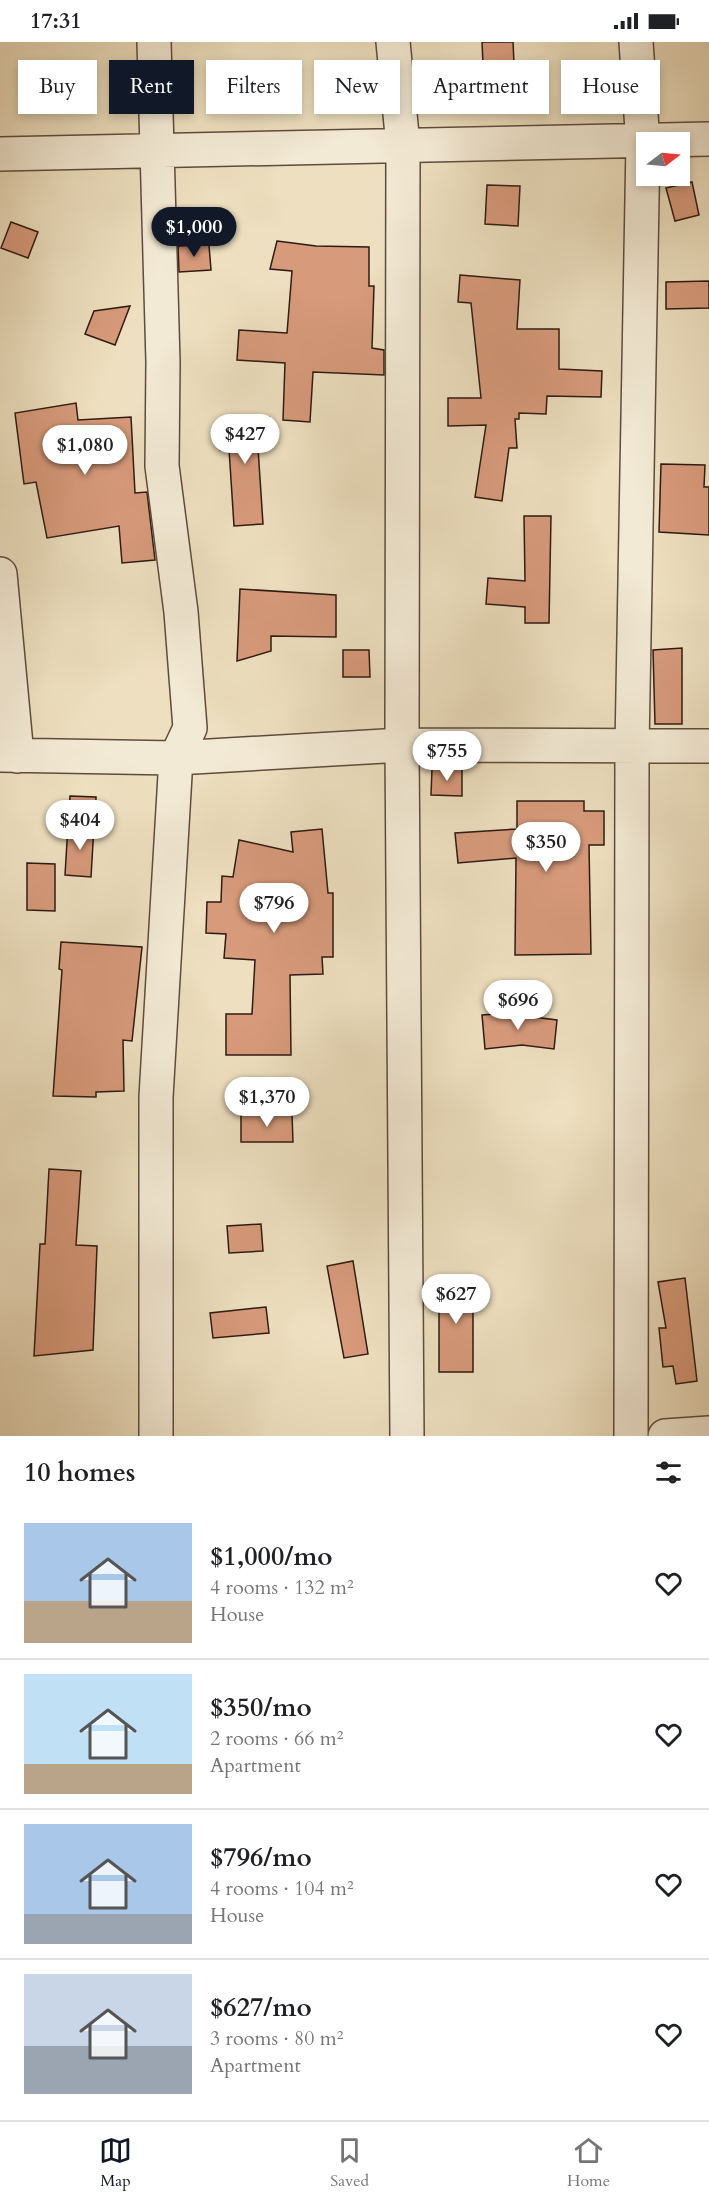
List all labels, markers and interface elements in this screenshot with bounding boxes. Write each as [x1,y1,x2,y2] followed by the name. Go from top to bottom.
[30,6,81,36] text: 17:31
[18,60,97,114] chip: Buy
[109,60,194,114] chip: Rent
[206,60,302,114] chip: Filters
[314,60,400,114] chip: New
[412,60,549,114] chip: Apartment
[561,60,660,114] chip: House
[636,132,690,186] north arrow
[636,132,690,186] map controls
[145,207,243,258] pin: $1,000
[165,213,223,240] text: $1,000
[209,414,281,465] pin: $427
[225,420,265,447] text: $427
[36,425,134,476] pin: $1,080
[56,431,114,458] text: $1,080
[411,731,483,782] pin: $755
[427,737,467,764] text: $755
[44,800,116,851] pin: $404
[60,806,100,833] text: $404
[510,822,582,873] pin: $350
[526,828,566,855] text: $350
[238,883,310,934] pin: $796
[254,889,294,916] text: $796
[482,980,554,1031] pin: $696
[498,986,538,1013] text: $696
[218,1077,316,1128] pin: $1,370
[238,1083,296,1110] text: $1,370
[420,1274,492,1325] pin: $627
[436,1280,476,1307] text: $627
[24,1455,135,1490] text: 10 homes
[652,1456,685,1489] icon: filters
[210,1539,333,1574] text: $1,000/mo
[72,1547,144,1619] icon: home
[652,1567,685,1600] icon: heart
[210,1574,354,1601] text: 4 rooms · 132 m²
[210,1601,264,1628] text: House
[210,1690,312,1725] text: $350/mo
[72,1698,144,1770] icon: home
[652,1718,685,1751] icon: heart
[210,1725,343,1752] text: 2 rooms · 66 m²
[210,1752,301,1779] text: Apartment
[210,1840,312,1875] text: $796/mo
[72,1848,144,1920] icon: home
[652,1868,685,1901] icon: heart
[210,1875,354,1902] text: 4 rooms · 104 m²
[210,1902,264,1929] text: House
[210,1990,312,2025] text: $627/mo
[72,1998,144,2070] icon: home
[652,2018,685,2051] icon: heart
[210,2025,343,2052] text: 3 rooms · 80 m²
[210,2052,301,2079] text: Apartment
[99,2134,132,2192] tab: Map
[330,2134,369,2192] tab: Saved
[567,2134,610,2192] tab: Home

